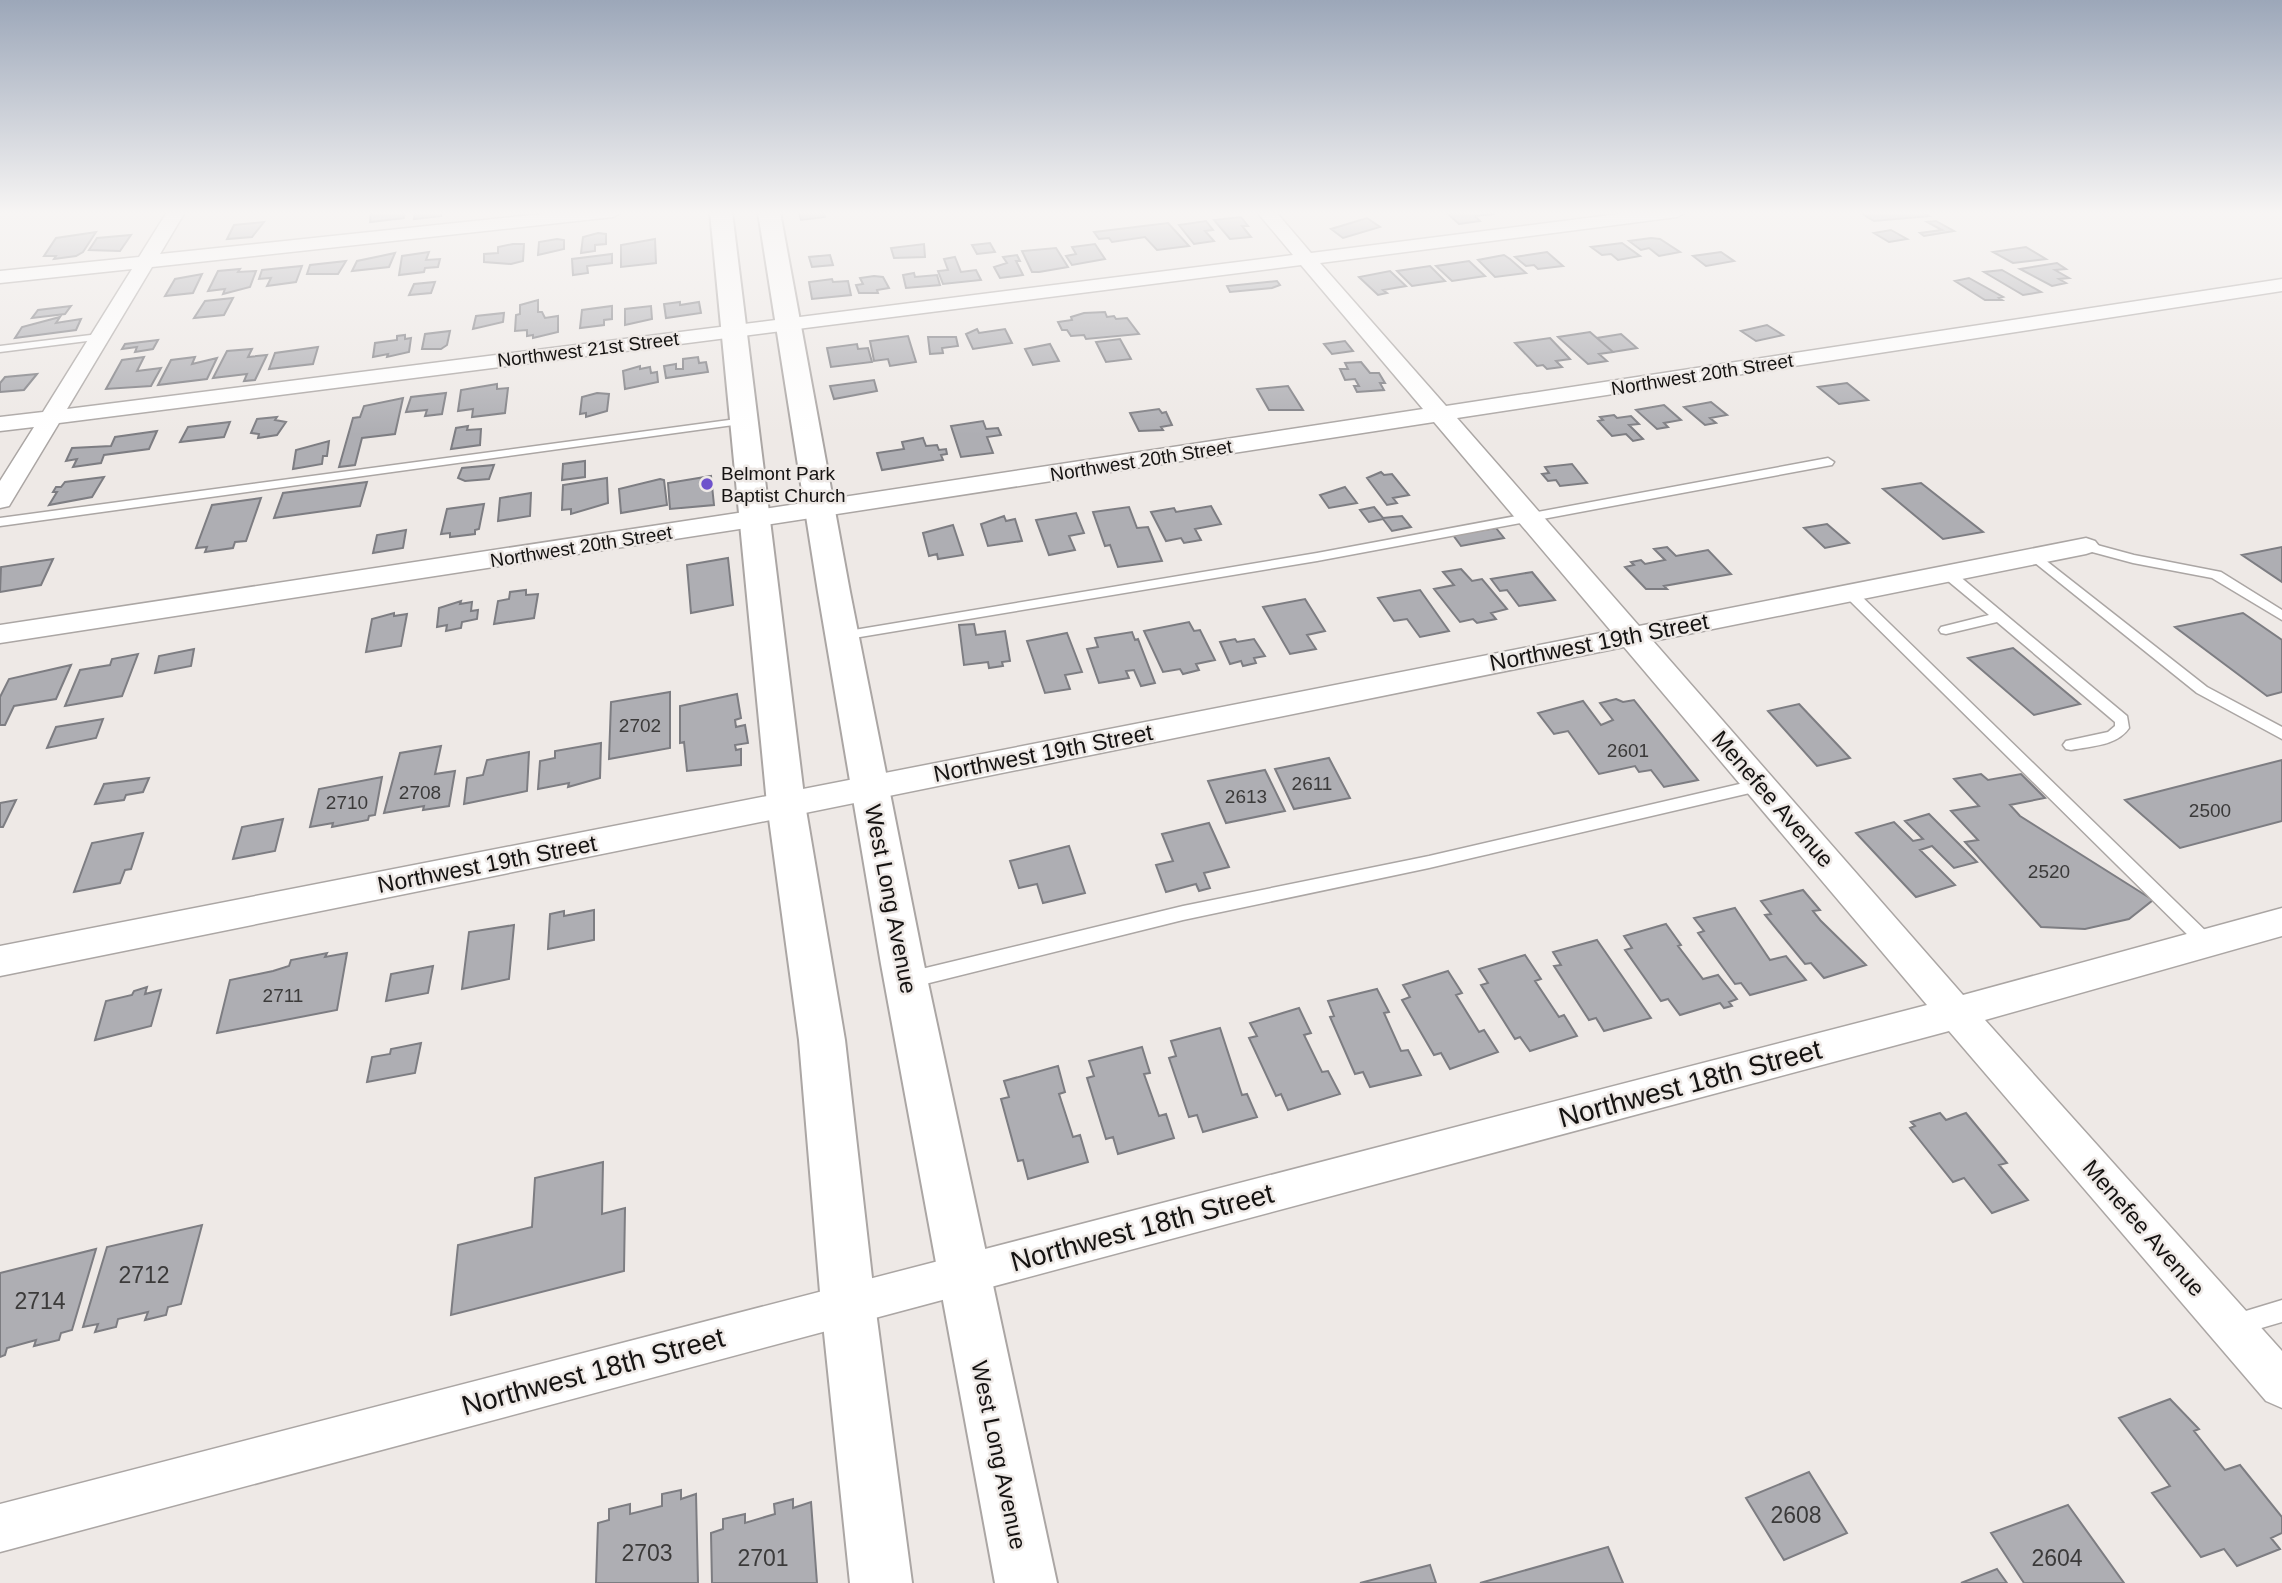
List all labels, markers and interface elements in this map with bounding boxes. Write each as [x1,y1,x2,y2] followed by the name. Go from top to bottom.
[496,328,681,371] street label: Northwest 21st Street
[1610,350,1795,399] street label: Northwest 20th Street
[1049,436,1234,485] street label: Northwest 20th Street
[721,463,846,506] place label: Belmont Park Baptist Church
[699,476,715,492] marker: Belmont Park Baptist Church
[489,522,674,571] street label: Northwest 20th Street
[1487,608,1711,676] street label: Northwest 19th Street
[619,715,661,736] house number: 2702
[931,719,1155,787] street label: Northwest 19th Street
[1707,725,1839,873] street label: Menefee Avenue
[1607,740,1649,761] house number: 2601
[1292,773,1332,794] house number: 2611
[399,782,441,803] house number: 2708
[1225,786,1267,807] house number: 2613
[326,792,368,813] house number: 2710
[2189,800,2231,821] house number: 2500
[860,802,922,996] street label: West Long Avenue
[375,830,599,898] street label: Northwest 19th Street
[2028,861,2070,882] house number: 2520
[263,985,303,1006] house number: 2711
[1555,1033,1825,1134] street label: Northwest 18th Street
[2078,1154,2210,1302] street label: Menefee Avenue
[1007,1177,1277,1278] street label: Northwest 18th Street
[118,1262,170,1288] house number: 2712
[14,1288,66,1314] house number: 2714
[458,1321,728,1422] street label: Northwest 18th Street
[966,1358,1032,1552] street label: West Long Avenue
[1770,1502,1822,1528] house number: 2608
[621,1540,673,1566] house number: 2703
[737,1545,789,1571] house number: 2701
[2031,1545,2083,1571] house number: 2604

